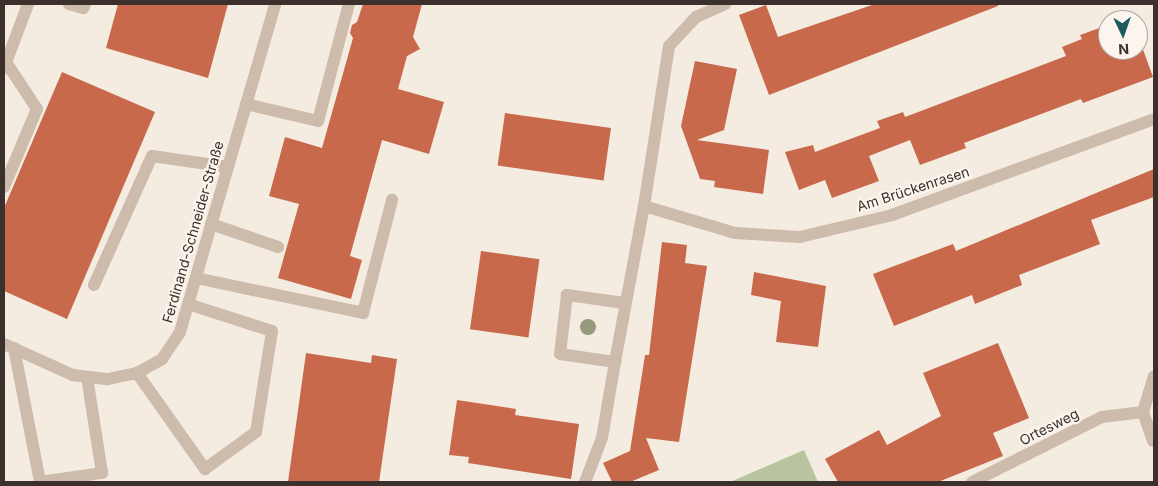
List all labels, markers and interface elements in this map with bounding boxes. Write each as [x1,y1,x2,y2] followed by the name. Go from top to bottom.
[1098,10,1148,60] north arrow
[1118,41,1130,58] text: N
[159,139,227,325] street label: Ferdinand-Schneider-Straße
[855,163,971,215] street label: Am Brückenrasen
[1017,405,1081,449] street label: Ortesweg

